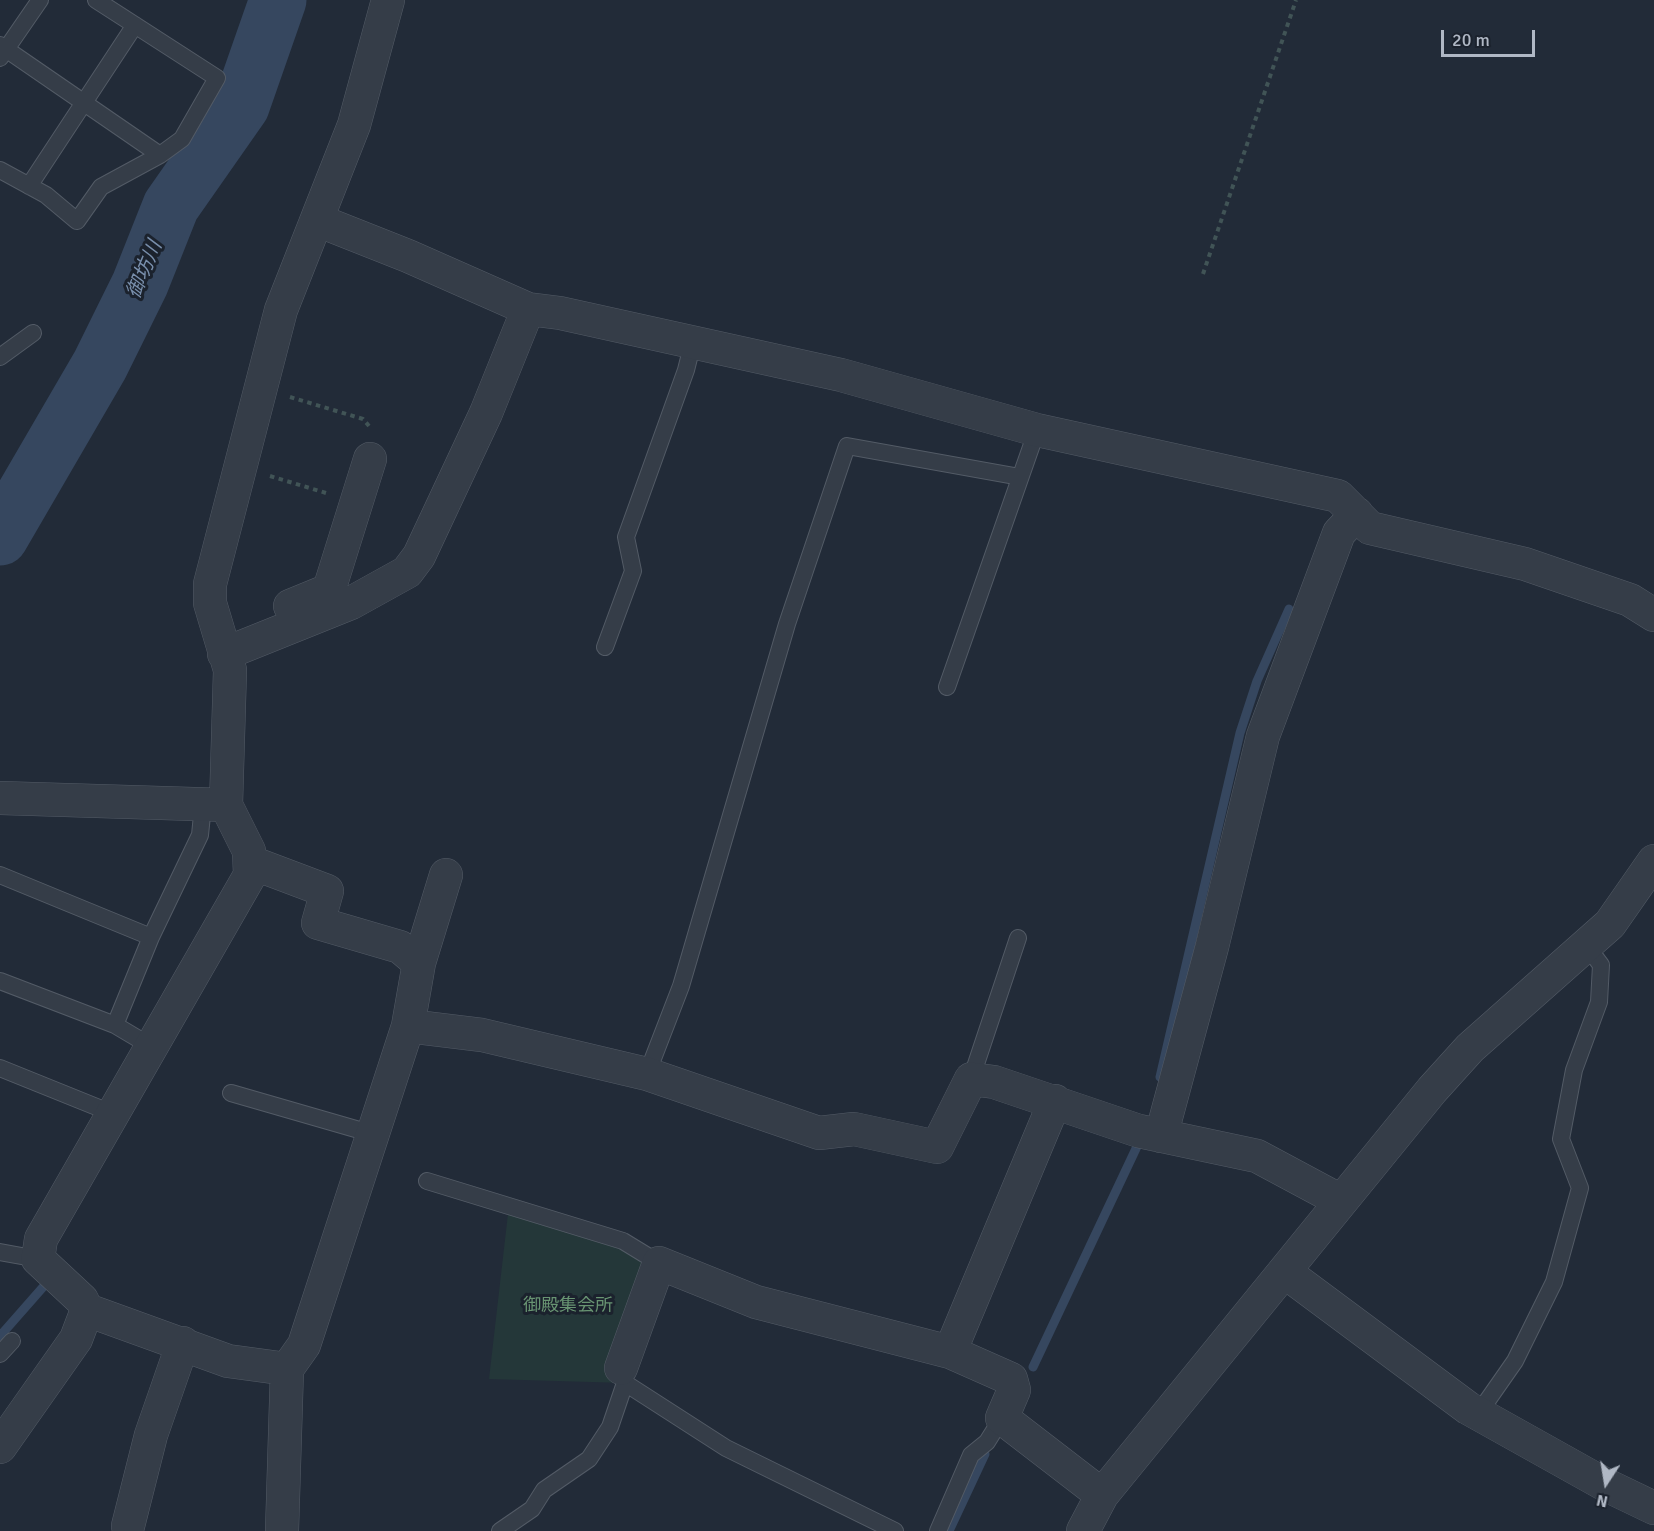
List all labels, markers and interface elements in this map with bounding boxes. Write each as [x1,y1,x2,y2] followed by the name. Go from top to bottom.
[1444,18,1538,56] scale bar
[1452,29,1490,51] text: 20 m
[122,238,168,302] water label: 御坊川
[523,1295,613,1317] park label: 御殿集会所
[1576,1453,1636,1513] north arrow
[1595,1490,1610,1512] text: N

